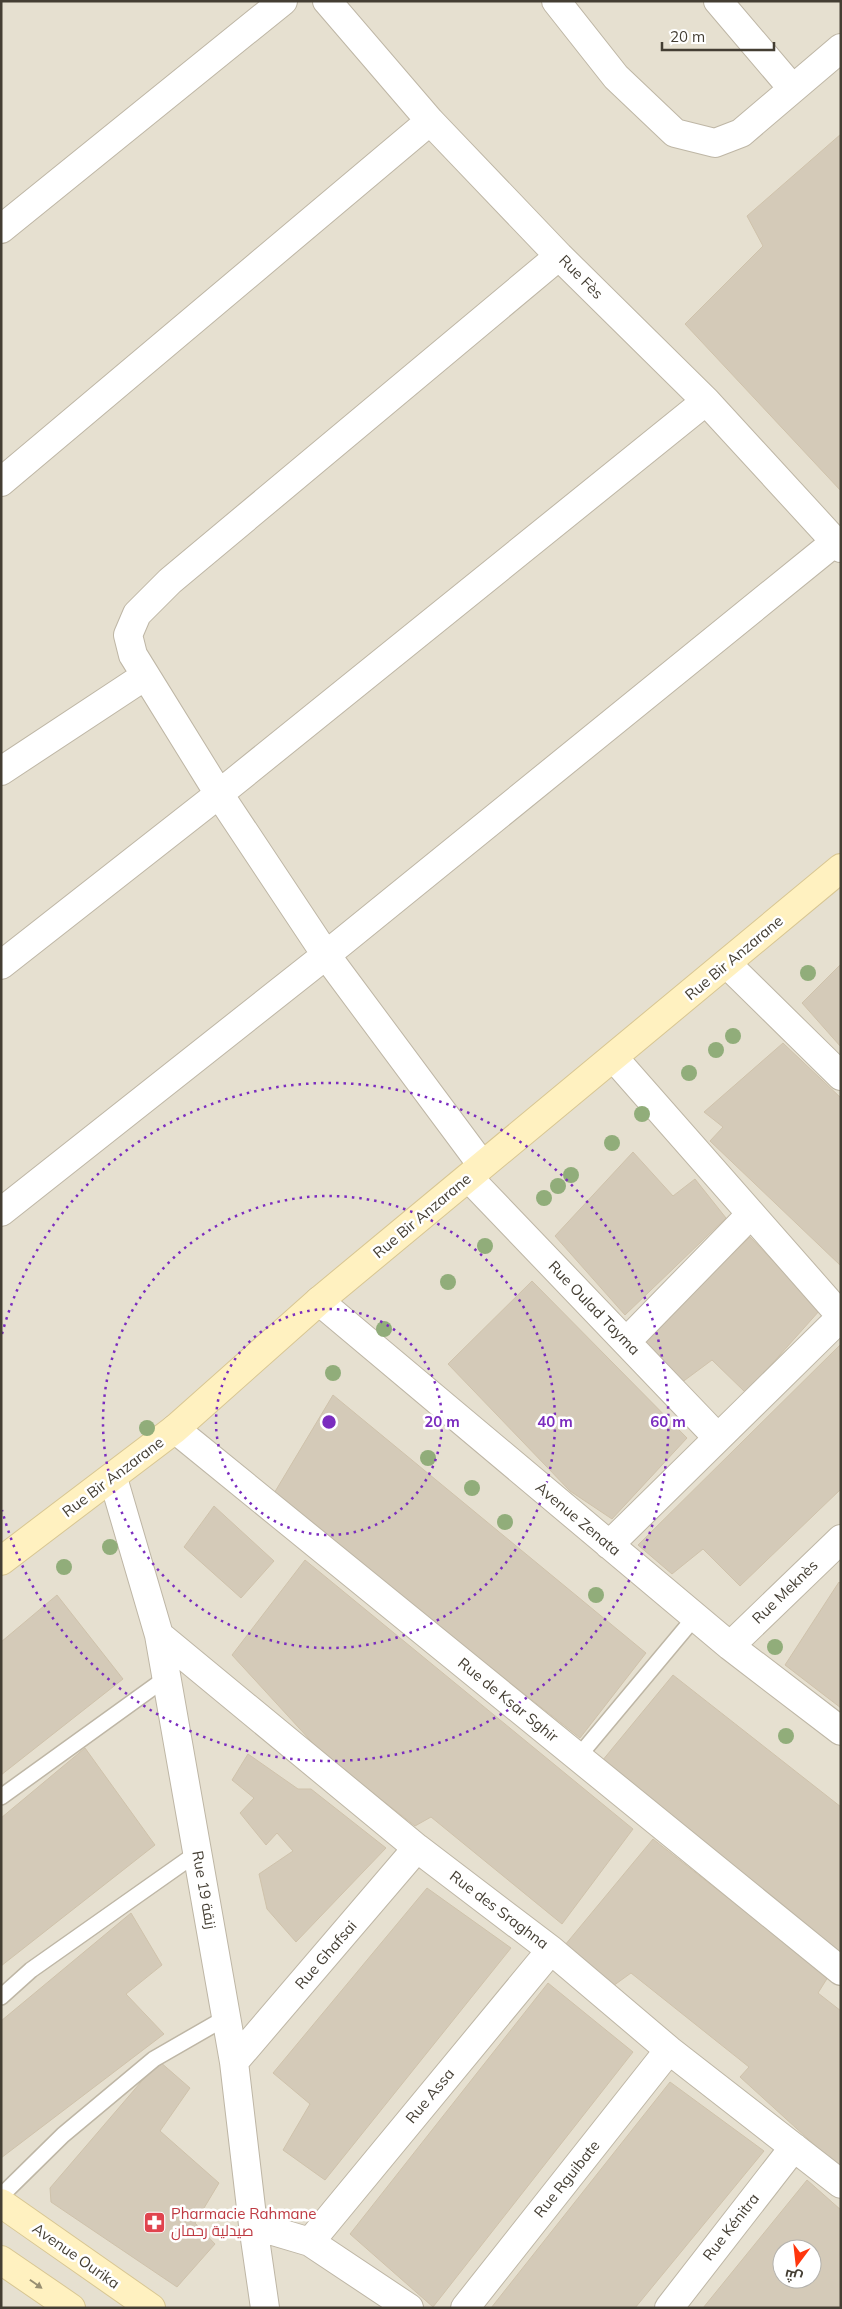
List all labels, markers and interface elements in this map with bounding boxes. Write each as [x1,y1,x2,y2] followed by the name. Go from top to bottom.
[662,20,774,52] scale bar
[670,27,705,46] text: 20 m
[555,251,607,303] street label: Rue Fès
[681,911,787,1004] street label: Rue Bir Anzarane
[369,1169,475,1262] street label: Rue Bir Anzarane
[545,1257,644,1359] street label: Rue Oulad Tayma
[424,1412,460,1431] text: 20 m
[537,1412,573,1431] text: 40 m
[650,1412,686,1431] text: 60 m
[320,1413,338,1431] centre of rings
[58,1432,167,1521] street label: Rue Bir Anzarane
[532,1478,625,1560] street label: Avenue Zenata
[748,1556,822,1628] street label: Rue Meknès
[454,1653,563,1746] street label: Rue de Ksar Sghir
[188,1849,221,1931] street label: Rue 19 زنقة
[446,1866,553,1953] street label: Rue des Sraghna
[291,1916,361,1993] street label: Rue Ghafsai
[401,2064,458,2127] street label: Rue Assa
[530,2136,604,2221] street label: Rue Rguibate
[698,2189,763,2264] street label: Rue Kénitra
[171,2204,317,2241] place label: Pharmacie Rahmane صيدلية رحمان
[143,2211,167,2235] pharmacy icon: Pharmacie Rahmane صيدلية رحمان
[29,2219,124,2293] street label: Avenue Ourika
[772,2239,822,2289] north arrow
[783,2266,805,2288] text: ش
[29,2279,43,2289] one-way arrow

